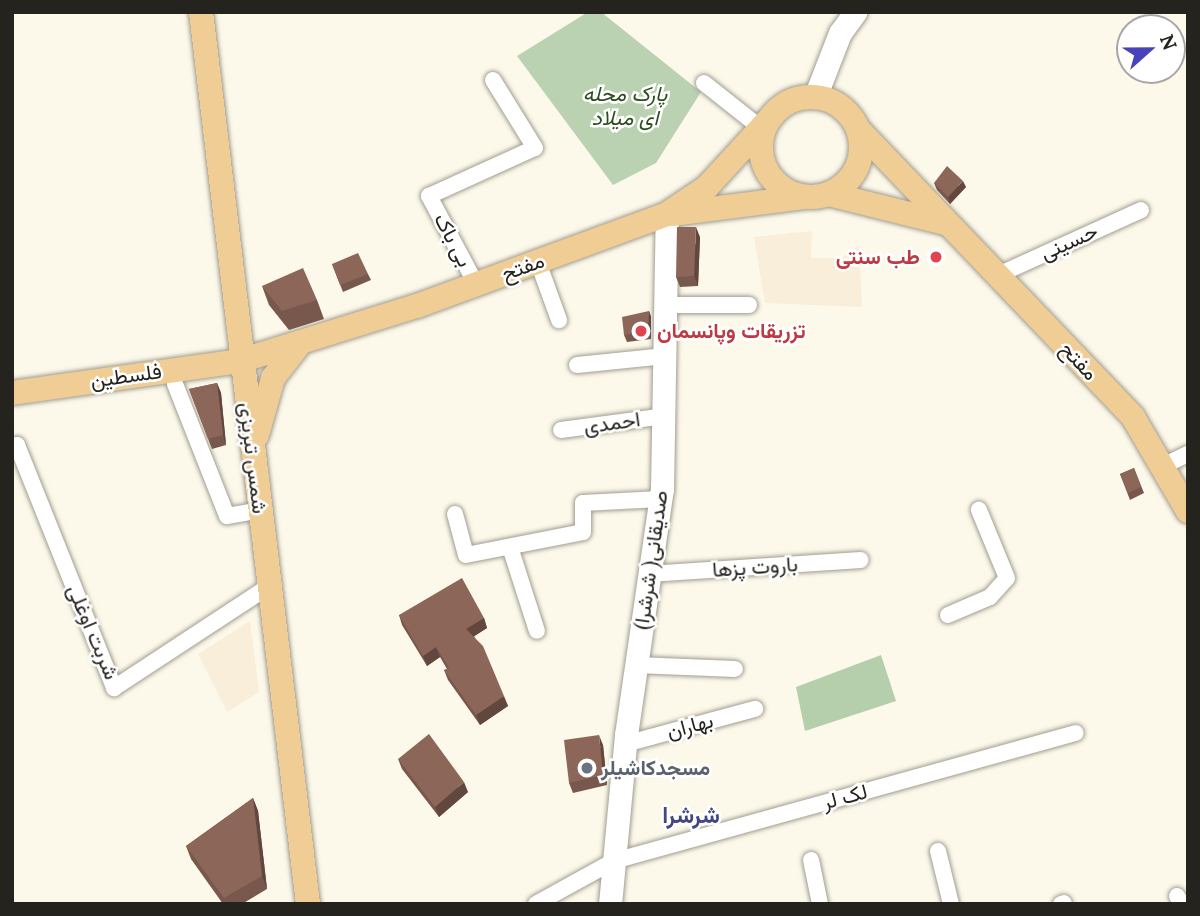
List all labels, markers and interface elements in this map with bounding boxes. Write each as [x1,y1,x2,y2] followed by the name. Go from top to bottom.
[1116,14,1186,84] north arrow
[1155,31,1183,53] text: N
[583,81,667,131] park label: پارک محله ای میلاد
[428,209,478,271] street label: بی باک
[1036,218,1102,266] street label: حسینی
[836,244,920,270] place label: طب سنتی
[926,247,946,267] marker: طب سنتی
[498,248,548,286] street label: مفتح
[657,318,806,344] place label: تزریقات وپانسمان
[631,321,651,341] marker: تزریقات وپانسمان
[1055,336,1103,386] street label: مفتح
[89,359,163,393] street label: فلسطین
[234,401,272,515] street label: شمس تبریزی
[582,407,642,439] street label: احمدی
[629,489,673,631] street label: (شرشرا )صدیقانی
[711,551,799,583] street label: باروت پزها
[62,581,124,683] street label: شربت اوغلی
[664,708,716,744] street label: بهاران
[601,755,710,781] place label: مسجدکاشیلر
[579,760,595,776] marker: مسجدکاشیلر
[820,779,870,815] street label: لک لر
[662,801,720,829] district label: شرشرا

